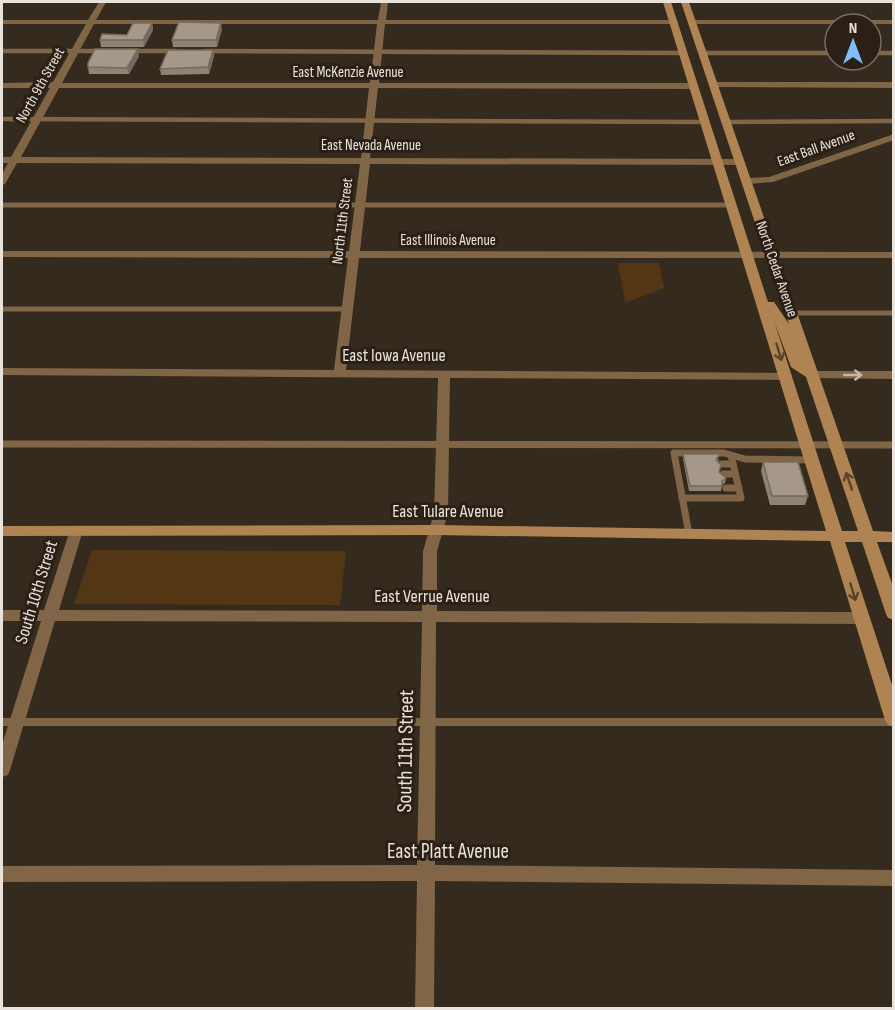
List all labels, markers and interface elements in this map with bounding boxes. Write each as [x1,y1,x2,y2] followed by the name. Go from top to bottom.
[823,12,883,72] north arrow
[849,19,857,38] text: N
[12,44,69,126] street label: North 9th Street
[292,63,404,82] street label: East McKenzie Avenue
[775,126,858,171] street label: East Ball Avenue
[321,136,421,155] street label: East Nevada Avenue
[328,176,357,265] street label: North 11th Street
[751,219,802,320] street label: North Cedar Avenue
[400,231,496,250] street label: East Illinois Avenue
[774,342,785,361] one-way arrow
[342,345,446,366] street label: East Iowa Avenue
[843,369,863,381] one-way arrow
[842,472,853,491] one-way arrow
[392,501,504,522] street label: East Tulare Avenue
[11,537,62,646] street label: South 10th Street
[848,582,859,601] one-way arrow
[374,586,490,607] street label: East Verrue Avenue
[392,689,419,813] street label: South 11th Street
[387,839,509,864] street label: East Platt Avenue

